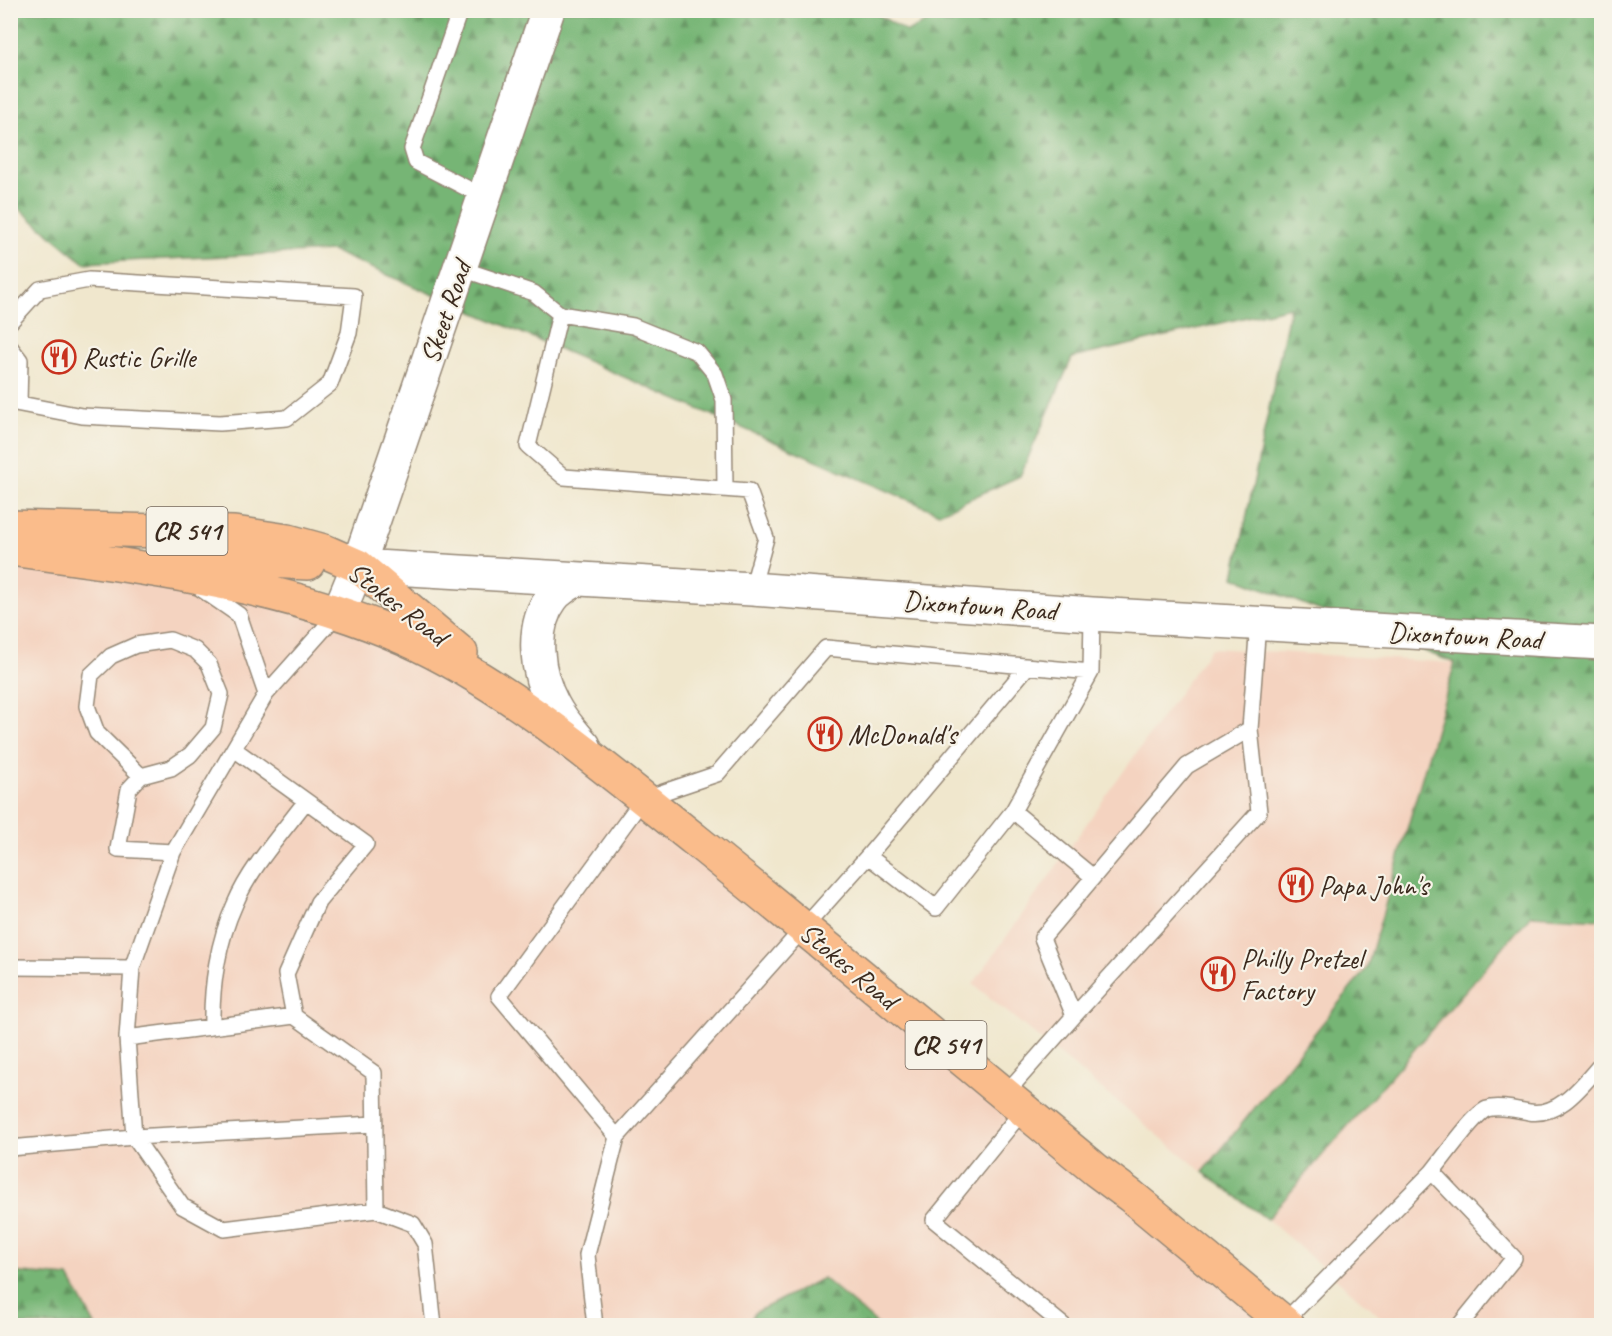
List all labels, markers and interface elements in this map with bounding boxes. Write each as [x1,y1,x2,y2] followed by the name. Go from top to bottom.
[412,253,481,368] street label: Skeet Road
[41,339,77,375] restaurant icon: Rustic Grille
[82,340,197,375] place label: Rustic Grille
[146,507,228,555] road number: CR 541
[341,554,458,656] street label: Stokes Road
[902,583,1062,629] street label: Dixontown Road
[1387,614,1547,657] street label: Dixontown Road
[807,716,843,752] restaurant icon: McDonald's
[848,717,959,752] place label: McDonald's
[1278,867,1314,903] restaurant icon: Papa John's
[1319,868,1431,903] place label: Papa John's
[793,914,908,1019] street label: Stokes Road
[1241,941,1368,1008] place label: Philly Pretzel Factory
[1200,956,1236,992] restaurant icon: Philly Pretzel Factory
[906,1021,986,1069] road number: CR 541

